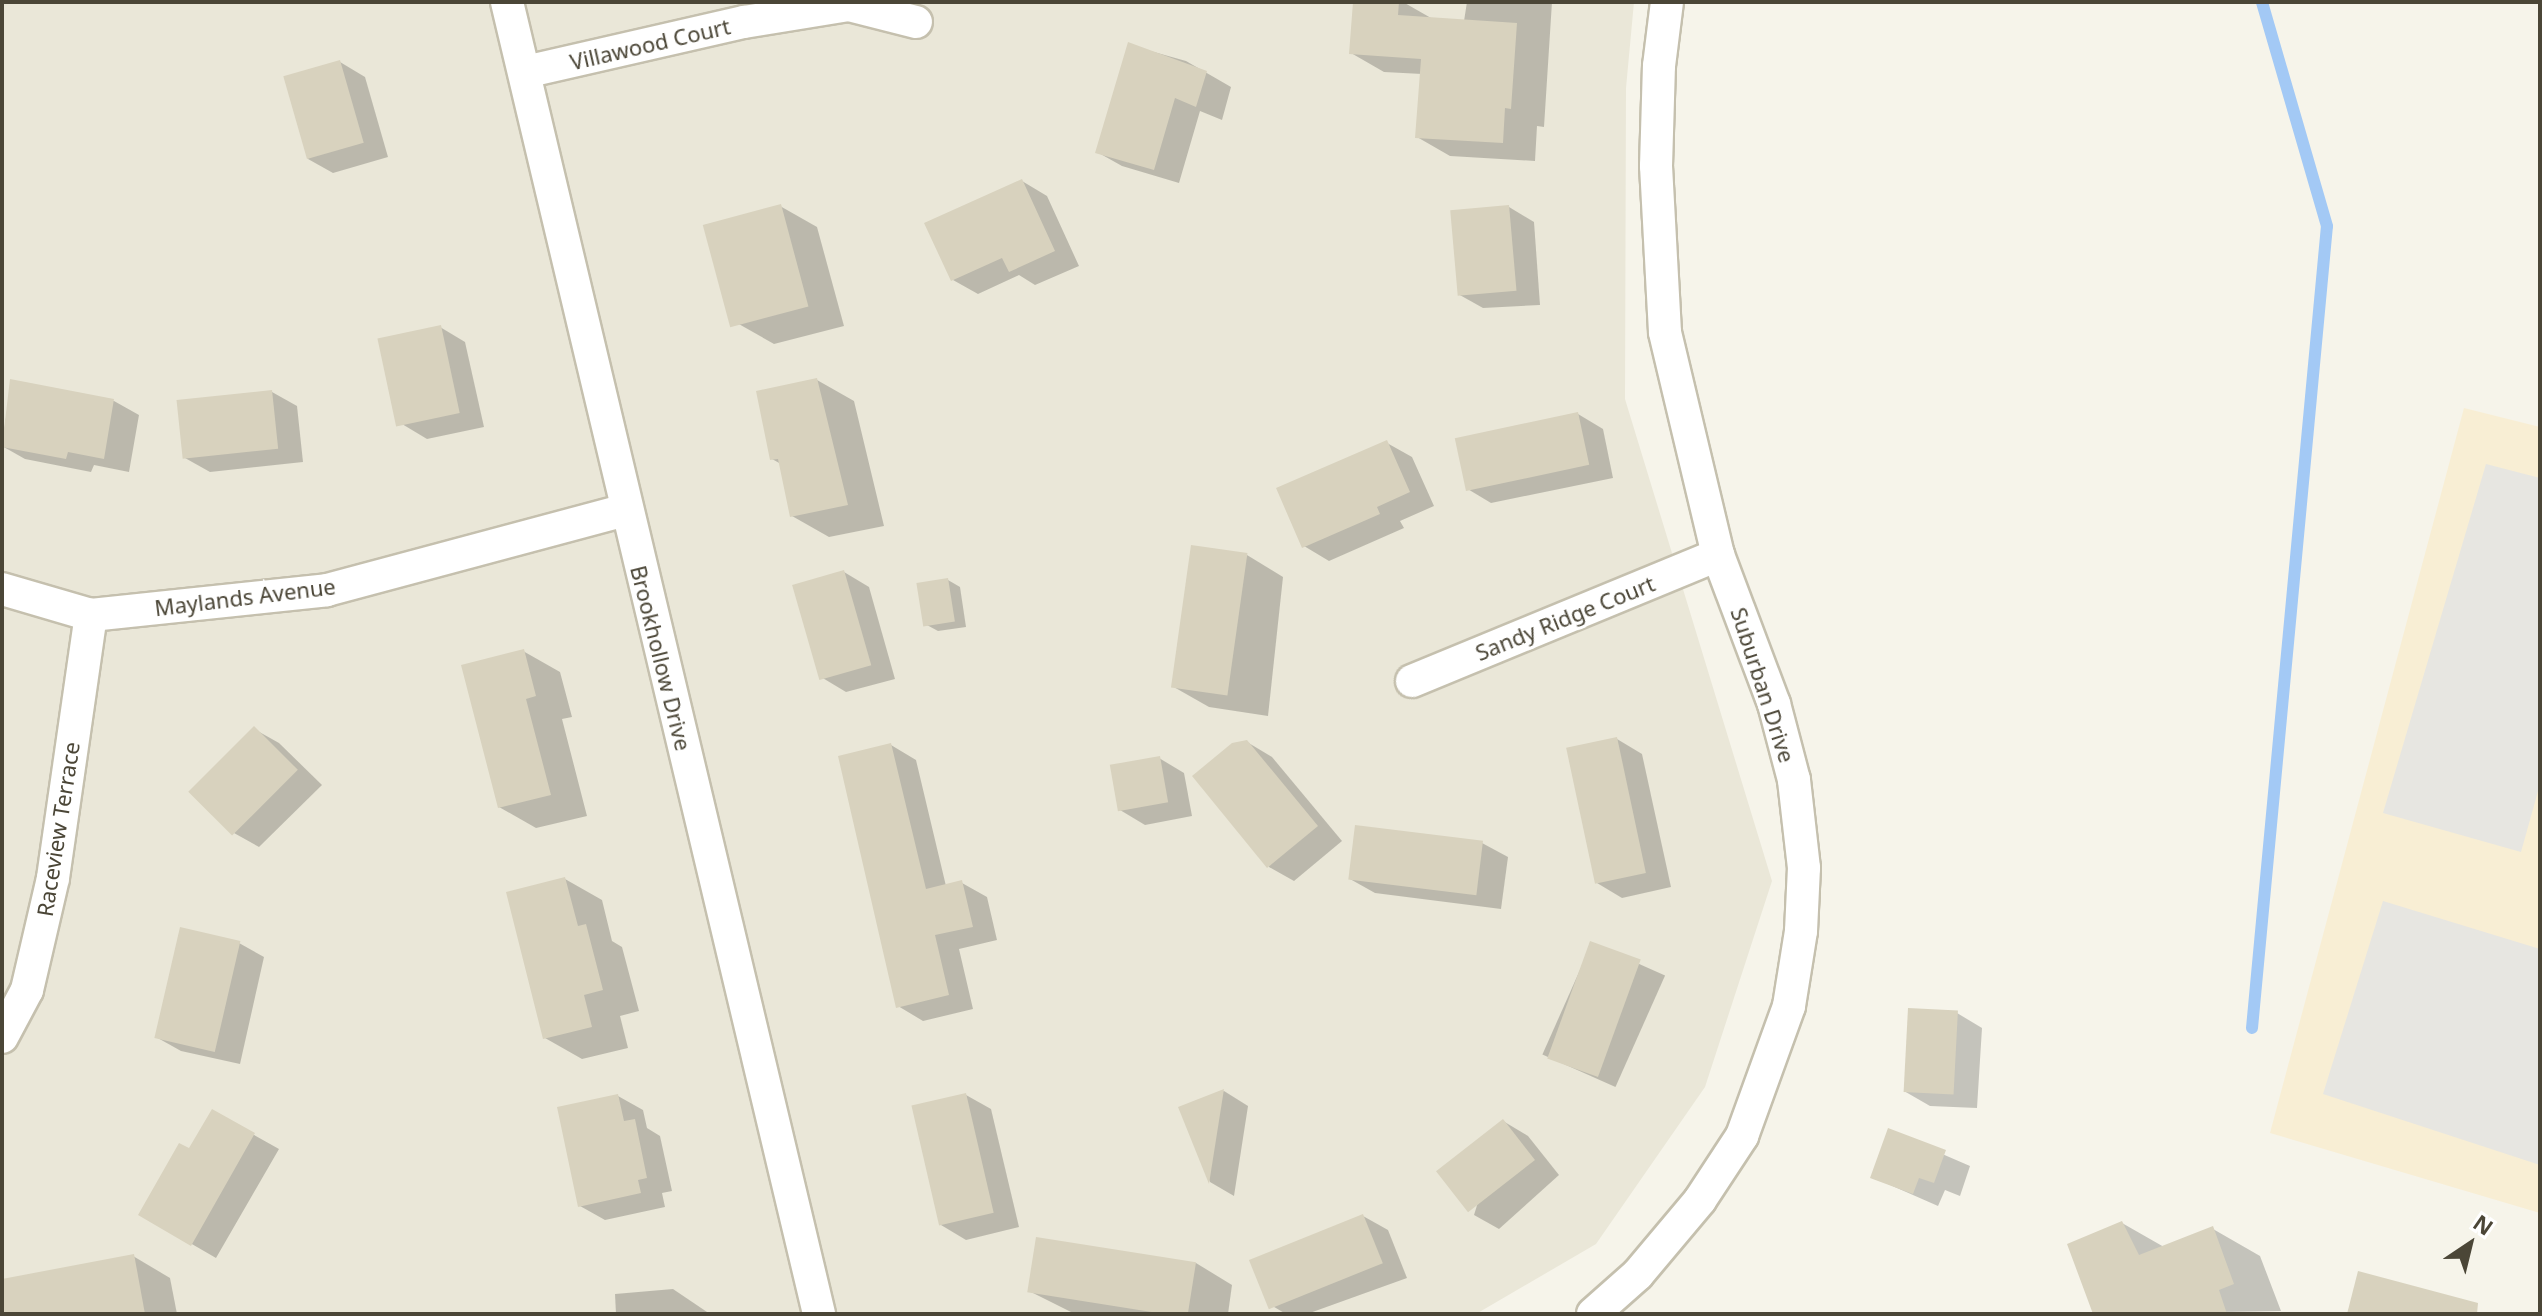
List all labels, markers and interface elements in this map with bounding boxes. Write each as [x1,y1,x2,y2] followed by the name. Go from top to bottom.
[567,13,733,75] street label: Villawood Court
[625,563,697,753] street label: Brookhollow Drive
[1472,570,1658,666] street label: Sandy Ridge Court
[153,573,337,621] street label: Maylands Avenue
[1725,604,1801,766] street label: Suburban Drive
[31,740,85,918] street label: Raceview Terrace
[2430,1204,2510,1284] north arrow
[2468,1207,2500,1242] text: N

